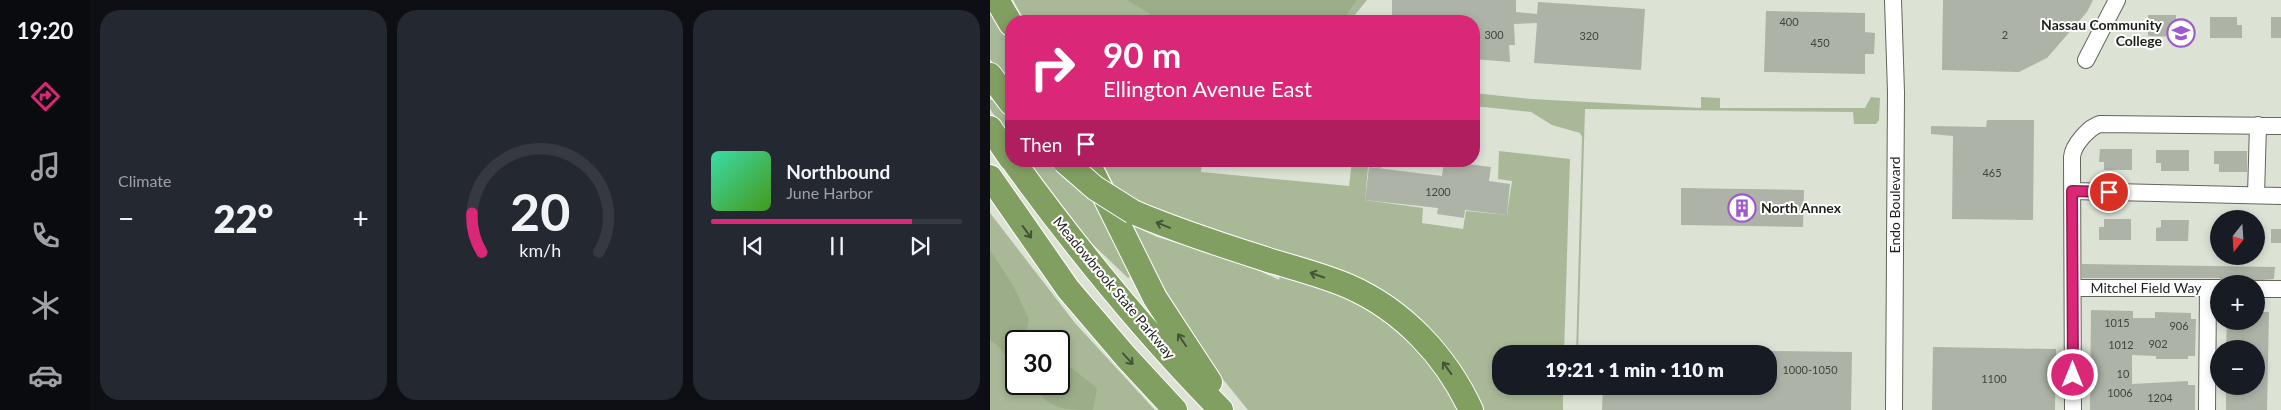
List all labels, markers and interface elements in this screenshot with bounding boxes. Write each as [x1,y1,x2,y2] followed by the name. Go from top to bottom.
[1779,15,1799,28] house number: 400
[2041,16,2163,49] place label: Nassau Community College
[17,17,73,44] text: 19:20
[2166,18,2196,48] school or university icon: Nassau Community College
[1484,28,1504,41] house number: 300
[2002,28,2008,41] house number: 2
[1579,29,1599,42] house number: 320
[1103,33,1181,75] text: 90 m
[1020,35,1085,100] icon: right
[1810,36,1830,49] house number: 450
[1103,75,1312,102] text: Ellington Avenue East
[28,79,63,114] icon: directions
[1072,130,1100,158] icon: arrive
[1020,133,1062,156] text: Then
[28,149,63,184] icon: music
[1886,157,1903,254] street label: Endo Boulevard
[786,160,890,183] text: Northbound
[1982,166,2002,179] house number: 465
[118,171,171,190] text: Climate
[2088,171,2130,213] pin
[2095,178,2123,206] icon: arrive
[510,180,570,242] text: 20
[786,183,873,202] text: June Harbor
[1425,185,1451,198] house number: 1200
[1727,193,1757,223] building icon: North Annex
[213,195,273,241] text: 22°
[1761,199,1842,216] place label: North Annex
[118,201,134,235] text: −
[352,201,369,235] text: +
[2210,210,2265,265] north arrow
[2210,210,2265,395] map controls
[1050,213,1179,363] street label: Meadowbrook State Parkway
[28,218,63,253] icon: phone
[1156,219,1171,229] one-way arrow
[1022,225,1032,239] one-way arrow
[739,232,767,260] icon: previous
[823,232,851,260] icon: pause
[906,232,934,260] icon: next
[519,239,561,261] text: km/h
[1309,270,1325,280] one-way arrow
[2210,275,2265,330] button: +
[2091,279,2202,296] street label: Mitchel Field Way
[28,288,63,323] icon: climate
[2104,316,2130,329] house number: 1015
[2169,319,2189,332] house number: 906
[1005,330,1070,395] speed limit sign: 30
[1177,334,1187,348] one-way arrow
[2148,337,2168,350] house number: 902
[2108,338,2134,351] house number: 1012
[2210,340,2265,395] button: −
[2046,348,2098,400] position arrow
[1122,353,1134,366] one-way arrow
[28,358,63,393] icon: car
[1545,358,1724,381] text: 19:21 · 1 min · 110 m
[1442,361,1452,375] one-way arrow
[1782,363,1838,376] house number: 1000-1050
[2117,367,2130,380] house number: 10
[1981,372,2007,385] house number: 1100
[2107,386,2133,399] house number: 1006
[2147,391,2173,404] house number: 1204

